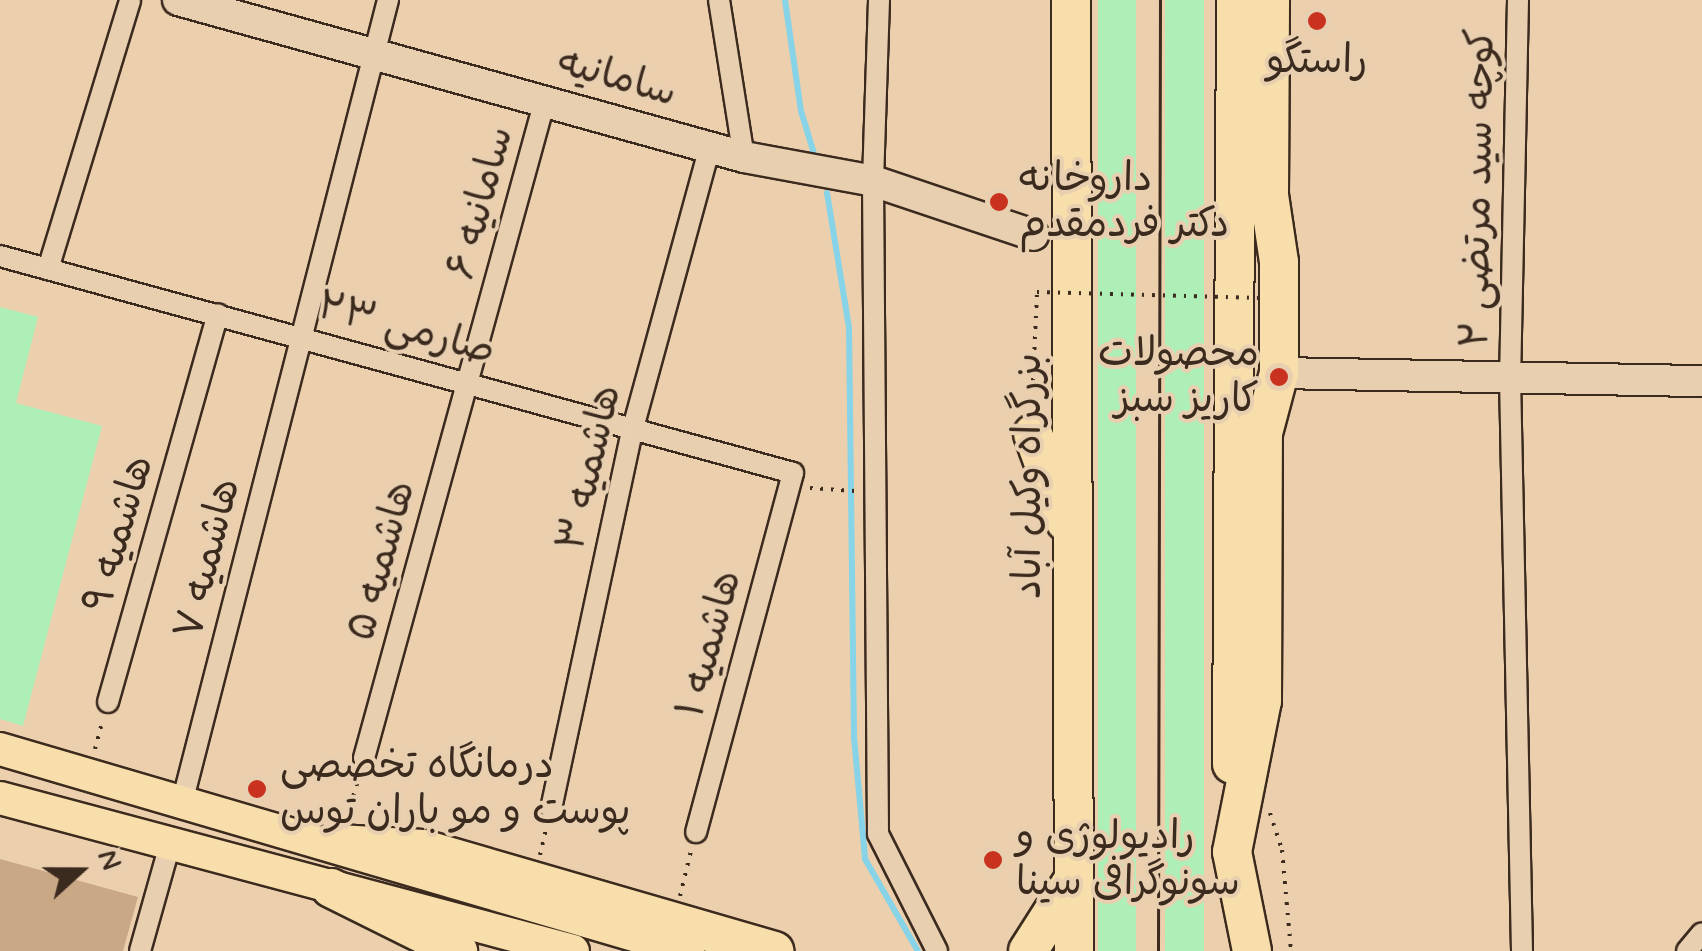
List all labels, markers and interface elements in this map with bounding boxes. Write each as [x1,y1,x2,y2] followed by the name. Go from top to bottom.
[1306,10,1328,32] marker: راستگو
[1452,28,1506,348] street label: کوچه سید مرتضی ۲
[1266,37,1368,85] place label: راستگو
[552,38,682,118] street label: سامانیه
[438,121,524,285] street label: سامانیه ۶
[1019,155,1229,249] place label: داروخانه دكتر فردمقدم
[988,191,1010,213] marker: داروخانه دكتر فردمقدم
[312,282,500,376] street label: صارمی ۲۳
[1098,330,1259,424] place label: محصولات کاریز سبز
[1005,353,1053,599] street label: بزرگراه وکیل آباد
[1268,366,1290,388] marker: محصولات کاریز سبز
[548,381,632,555] street label: هاشمیه ۳
[74,450,164,618] street label: هاشمیه ۹
[165,474,251,644] street label: هاشمیه ۷
[338,476,426,646] street label: هاشمیه ۵
[667,565,753,723] street label: هاشمیه ۱
[280,742,631,836] place label: درمانگاه تخصصی پوست و مو باران توس
[244,776,270,802] marker: درمانگاه تخصصی پوست و مو باران توس
[1016,813,1240,907] place label: رادیولوژی و سونوگرافی سینا
[30,821,130,921] north arrow
[88,845,129,875] text: N
[980,847,1006,873] marker: رادیولوژی و سونوگرافی سینا

